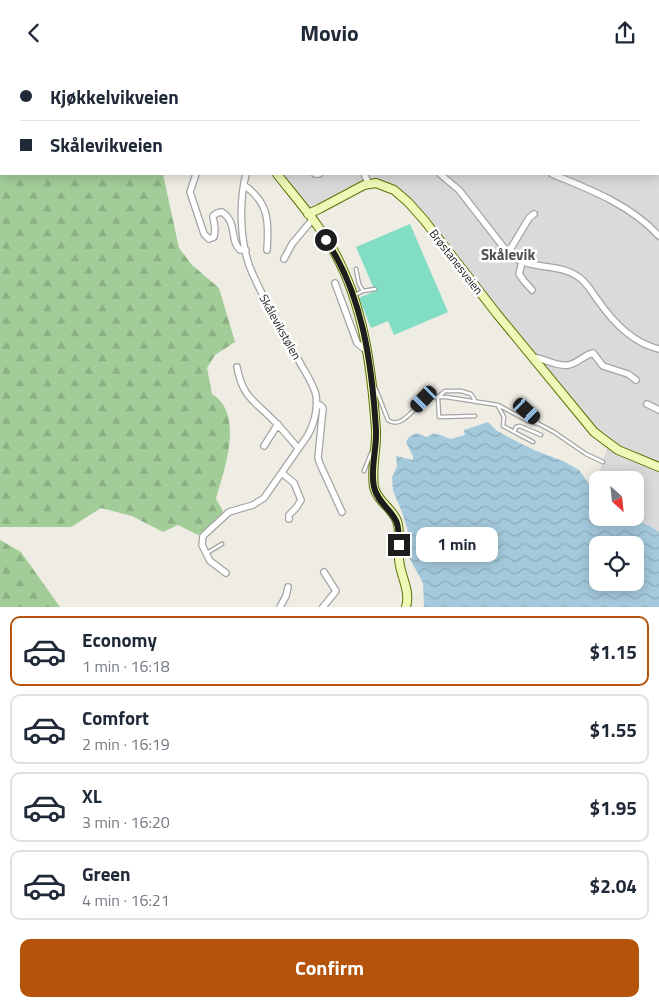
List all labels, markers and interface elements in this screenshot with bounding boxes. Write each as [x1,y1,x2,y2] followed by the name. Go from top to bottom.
[300,16,359,50] text: Movio
[20,19,48,47] icon: back
[611,19,639,47] icon: share
[50,82,179,111] text: Kjøkkelvikveien
[50,130,163,159] text: Skålevikveien
[425,225,488,298] street label: Brøstanesveien
[315,229,337,251] route start
[481,243,535,266] district label: Skålevik
[255,290,306,363] street label: Skålevikstølen
[408,383,439,415] car
[510,395,543,427] car
[589,471,644,526] north arrow
[589,471,644,591] map controls
[416,527,499,563] callout: 1 min
[438,532,476,556] text: 1 min
[388,534,410,556] route end
[589,536,644,591] button: locate
[82,625,157,654] text: Economy
[22,629,67,674] icon: car
[590,637,637,666] text: $1.15
[82,654,170,678] text: 1 min · 16:18
[82,703,149,732] text: Comfort
[22,707,67,752] icon: car
[590,715,637,744] text: $1.55
[82,732,170,756] text: 2 min · 16:19
[82,781,102,810] text: XL
[22,785,67,830] icon: car
[590,793,637,822] text: $1.95
[82,810,170,834] text: 3 min · 16:20
[82,859,131,888] text: Green
[22,863,67,908] icon: car
[590,871,637,900] text: $2.04
[82,888,170,912] text: 4 min · 16:21
[20,939,639,997] button: Confirm

